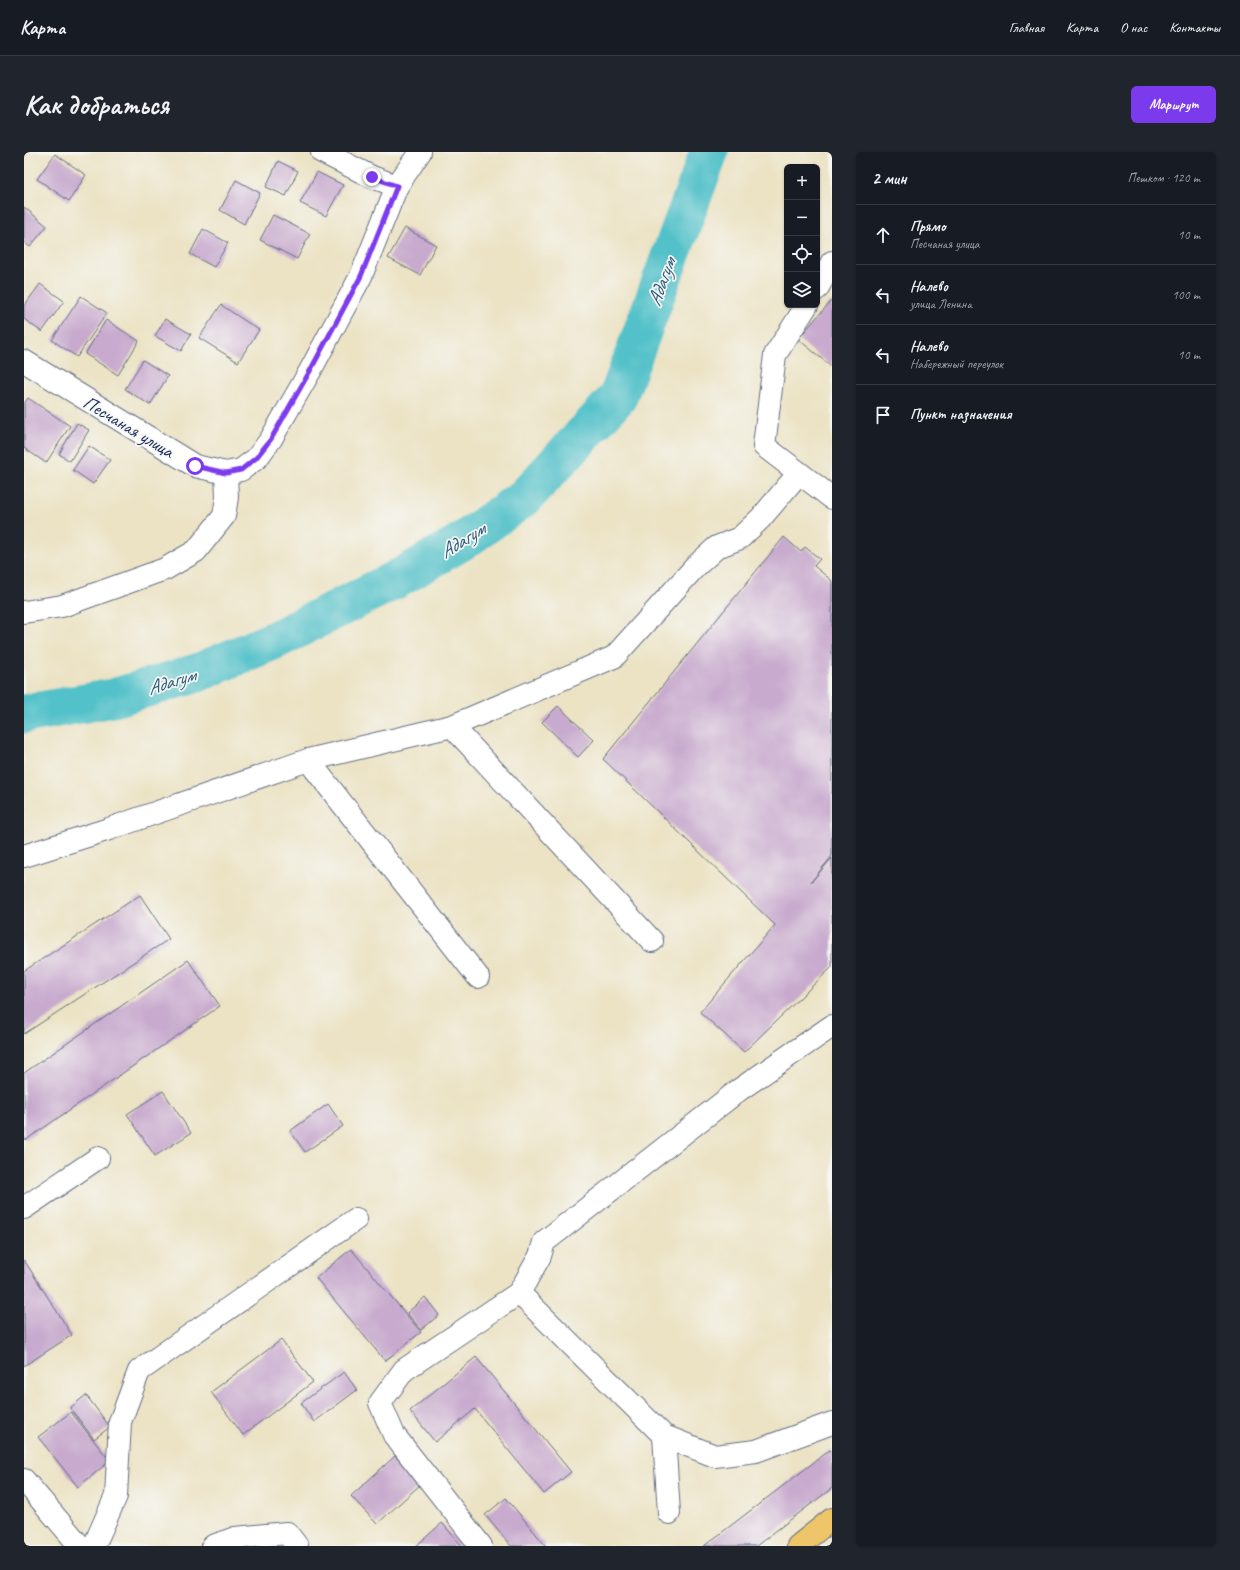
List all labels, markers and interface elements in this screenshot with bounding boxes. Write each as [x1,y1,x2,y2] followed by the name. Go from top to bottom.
[20,16,65,40] text: Карта
[1009,19,1044,36] text: Главная
[1066,19,1098,36] text: Карта
[1120,19,1147,36] text: О нас
[1169,19,1220,36] text: Контакты
[1131,86,1216,123] button: Маршрут
[24,87,169,122] text: Как добраться
[784,164,820,308] map controls
[784,164,820,200] button: +
[363,168,381,186] route end
[872,168,907,189] text: 2 мин
[1127,170,1200,186] text: Пешком · 120 m
[784,200,820,236] button: −
[910,217,946,236] text: Прямо
[872,224,894,246] icon: ahead
[1178,227,1200,243] text: 10 m
[784,236,820,272] button: locate
[910,236,980,252] text: Песчаная улица
[641,252,683,309] water label: Адагум
[784,272,820,308] button: layers
[910,277,948,296] text: Налево
[872,284,894,306] icon: left
[1172,287,1200,303] text: 100 m
[910,296,972,312] text: улица Ленина
[910,337,948,356] text: Налево
[872,344,894,366] icon: left
[1178,347,1200,363] text: 10 m
[910,356,1003,372] text: Набережный переулок
[79,390,180,464] street label: Песчаная улица
[872,404,894,426] icon: arrive
[910,405,1012,424] text: Пункт назначения
[186,457,204,475] route start
[435,515,493,564] water label: Адагум
[144,661,201,701] water label: Адагум

